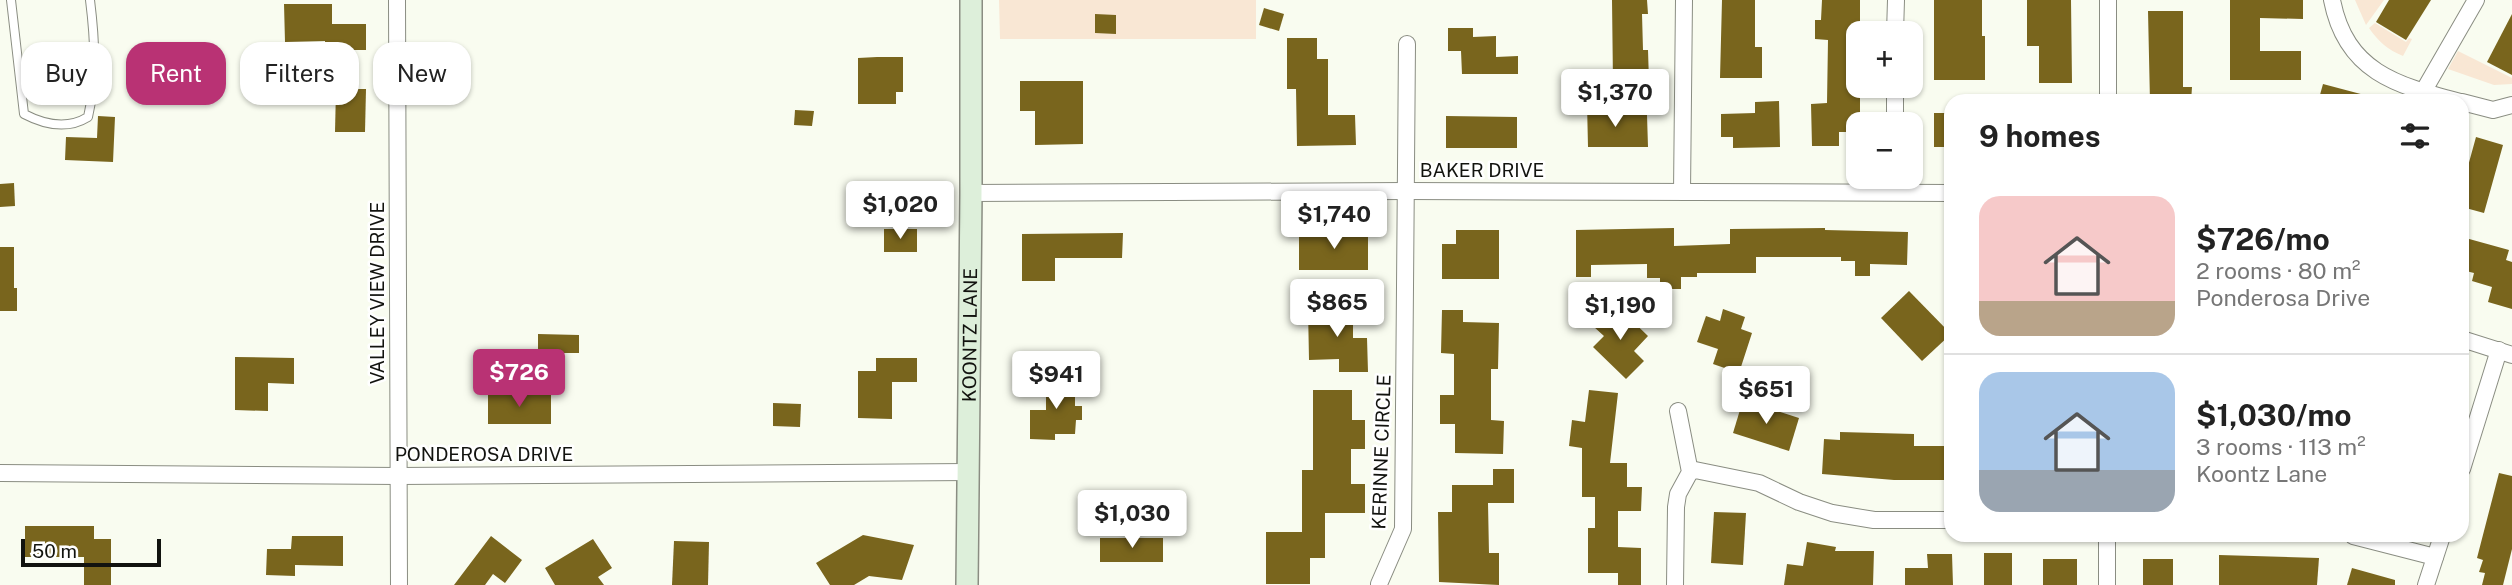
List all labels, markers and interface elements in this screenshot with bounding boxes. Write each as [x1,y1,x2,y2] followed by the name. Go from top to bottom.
[1846,21,1923,189] map controls
[1846,21,1923,98] button: +
[21,42,112,105] chip: Buy
[126,42,226,105] chip: Rent
[240,42,359,105] chip: Filters
[373,42,471,105] chip: New
[1558,69,1672,129] pin: $1,370
[1577,78,1653,105] text: $1,370
[1846,112,1923,189] button: −
[2396,117,2434,155] icon: filters
[1979,118,2101,154] text: 9 homes
[1420,159,1544,181] street label: BAKER DRIVE
[843,182,957,241] pin: $1,020
[862,190,938,217] text: $1,020
[1277,191,1391,251] pin: $1,740
[1297,200,1371,227] text: $1,740
[366,202,388,384] street label: VALLEY VIEW DRIVE
[2196,221,2330,257] text: $726/mo
[2035,224,2119,308] icon: home
[2196,257,2361,284] text: 2 rooms · 80 m²
[958,268,981,402] street label: KOONTZ LANE
[1296,280,1378,339] pin: $865
[1563,282,1677,342] pin: $1,190
[2196,284,2370,311] text: Ponderosa Drive
[1306,288,1368,315] text: $865
[1584,291,1656,318] text: $1,190
[478,350,560,409] pin: $726
[1015,352,1097,411] pin: $941
[489,358,549,385] text: $726
[1028,360,1084,387] text: $941
[1725,366,1807,426] pin: $651
[1367,374,1395,530] street label: KERINNE CIRCLE
[1738,375,1794,402] text: $651
[2196,397,2352,433] text: $1,030/mo
[2035,400,2119,484] icon: home
[2196,433,2366,460] text: 3 rooms · 113 m²
[395,443,573,465] street label: PONDEROSA DRIVE
[2196,460,2327,487] text: Koontz Lane
[1075,490,1189,550] pin: $1,030
[1094,499,1170,526] text: $1,030
[21,536,161,568] scale bar
[32,540,77,562] text: 50 m

